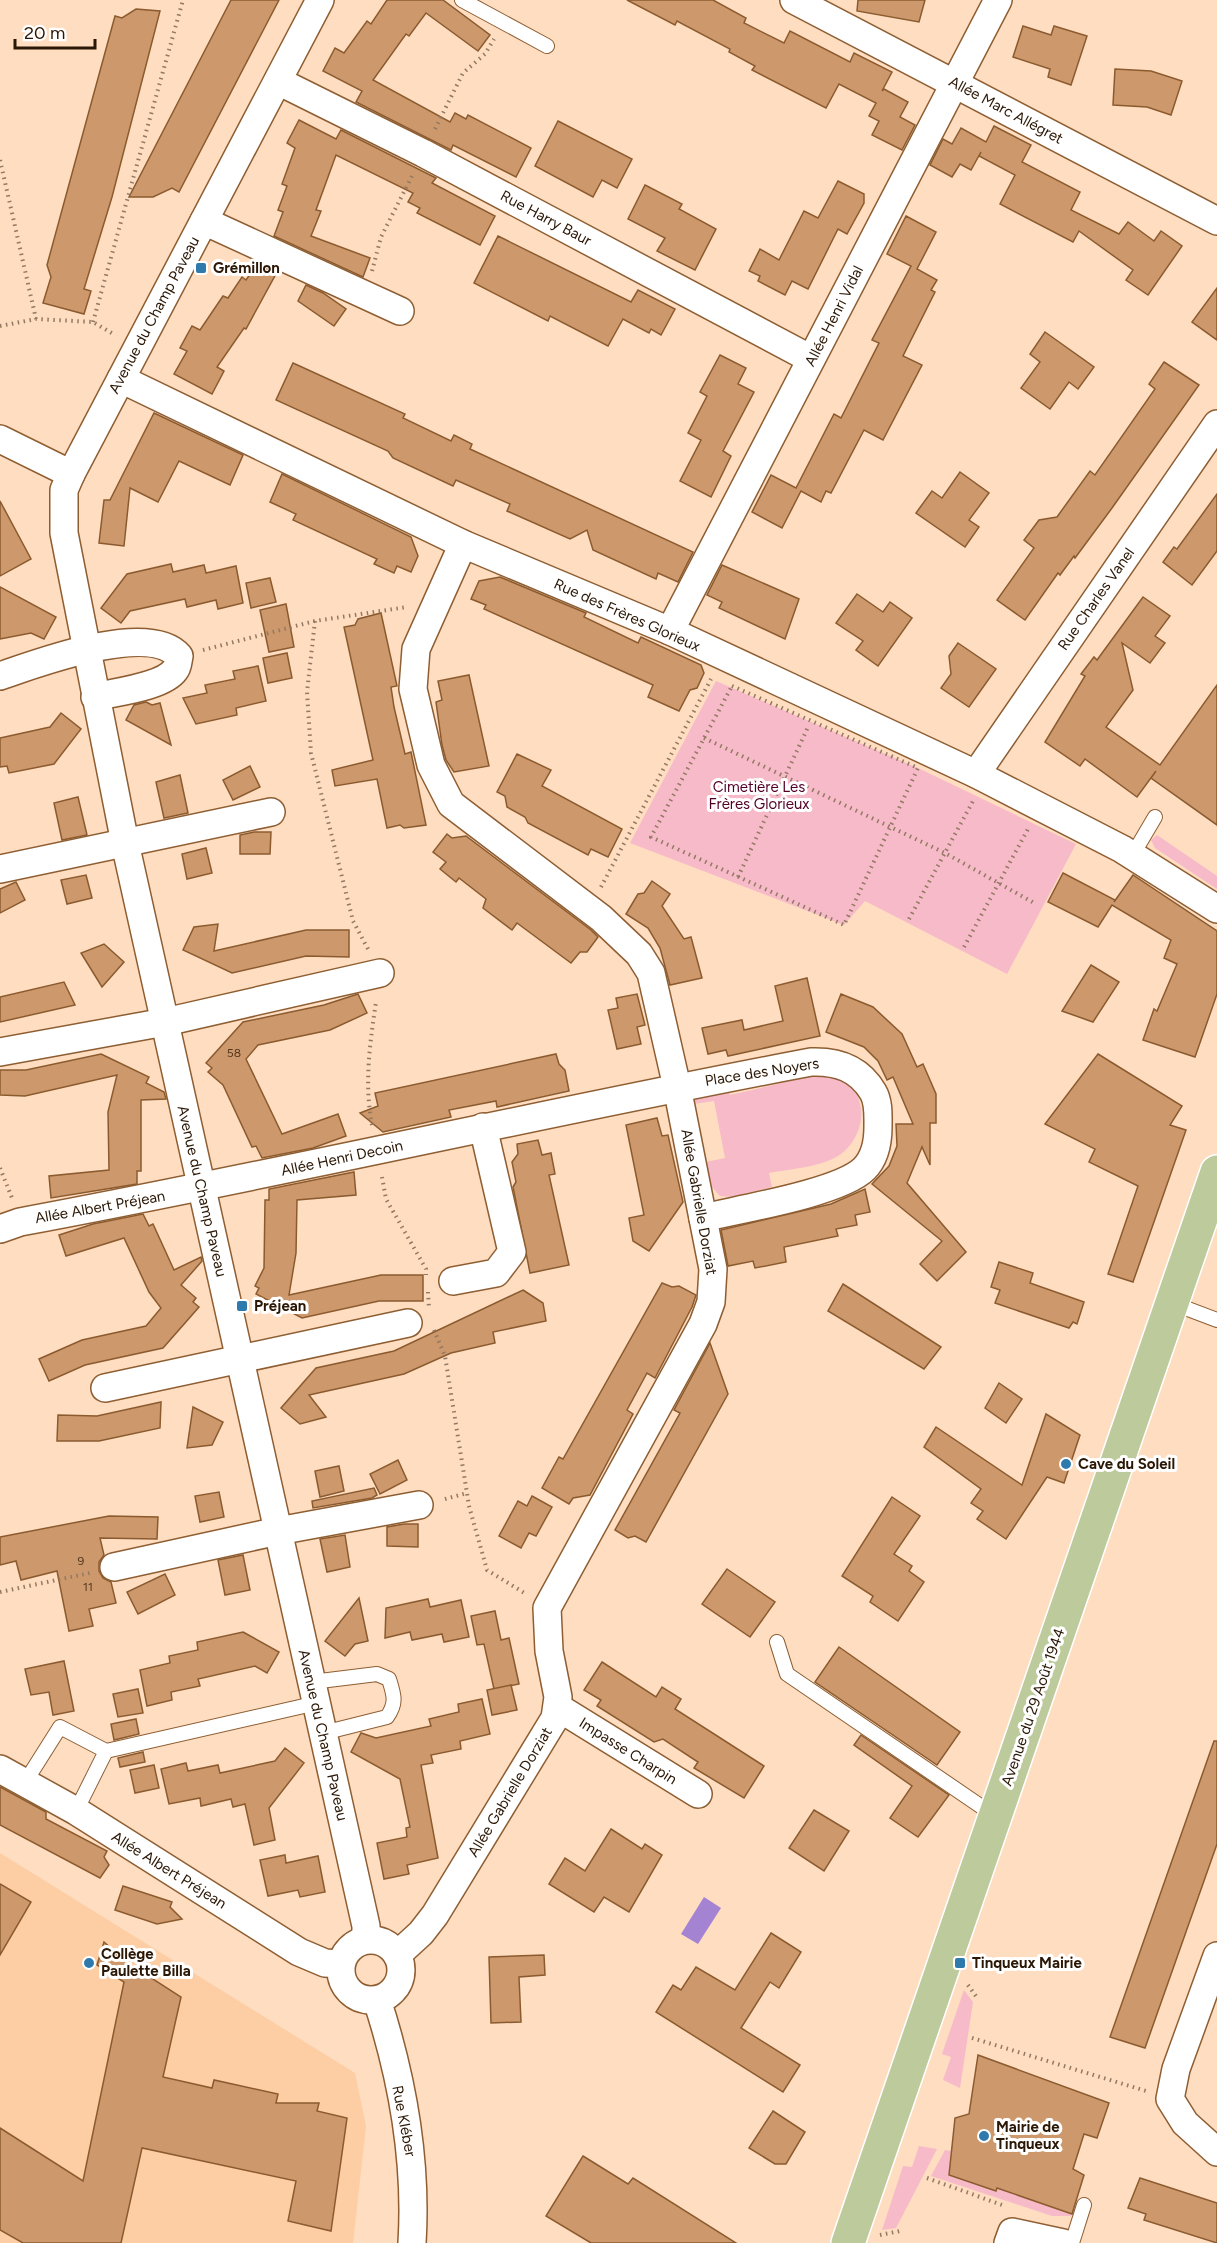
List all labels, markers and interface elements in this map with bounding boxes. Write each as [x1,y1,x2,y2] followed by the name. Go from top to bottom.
[15,12,94,50] scale bar
[24,22,65,44] text: 20 m
[946,72,1066,148] street label: Allée Marc Allégret
[497,186,595,250] street label: Rue Harry Baur
[105,233,203,397] street label: Avenue du Champ Paveau
[213,259,280,277] place label: Grémillon
[194,261,208,275] marker: Grémillon
[801,263,867,369] street label: Allée Henri Vidal
[1054,544,1138,654] street label: Rue Charles Vanel
[551,575,703,655] street label: Rue des Frères Glorieux
[709,778,809,813] park label: Cimetière Les Frères Glorieux
[227,1046,241,1060] house number: 58
[704,1054,820,1090] street label: Place des Noyers
[174,1104,230,1278] street label: Avenue du Champ Paveau
[677,1127,721,1277] street label: Allée Gabrielle Dorziat
[279,1136,405,1180] street label: Allée Henri Decoin
[33,1187,167,1227] street label: Allée Albert Préjean
[254,1297,306,1315] place label: Préjean
[235,1299,249,1313] marker: Préjean
[1078,1455,1175,1473] place label: Cave du Soleil
[1059,1457,1073,1471] marker: Cave du Soleil
[78,1554,85,1568] house number: 9
[83,1580,93,1594] house number: 11
[998,1626,1068,1788] street label: Avenue du 29 Août 1944
[295,1648,351,1822] street label: Avenue du Champ Paveau
[576,1714,680,1788] street label: Impasse Charpin
[464,1724,556,1860] street label: Allée Gabrielle Dorziat
[108,1827,230,1913] street label: Allée Albert Préjean
[101,1945,191,1980] place label: Collège Paulette Billa
[972,1954,1082,1972] place label: Tinqueux Mairie
[82,1956,96,1970] marker: Collège Paulette Billa
[953,1956,967,1970] marker: Tinqueux Mairie
[388,2084,420,2158] street label: Rue Kléber
[996,2118,1060,2153] place label: Mairie de Tinqueux
[977,2129,991,2143] marker: Mairie de Tinqueux

